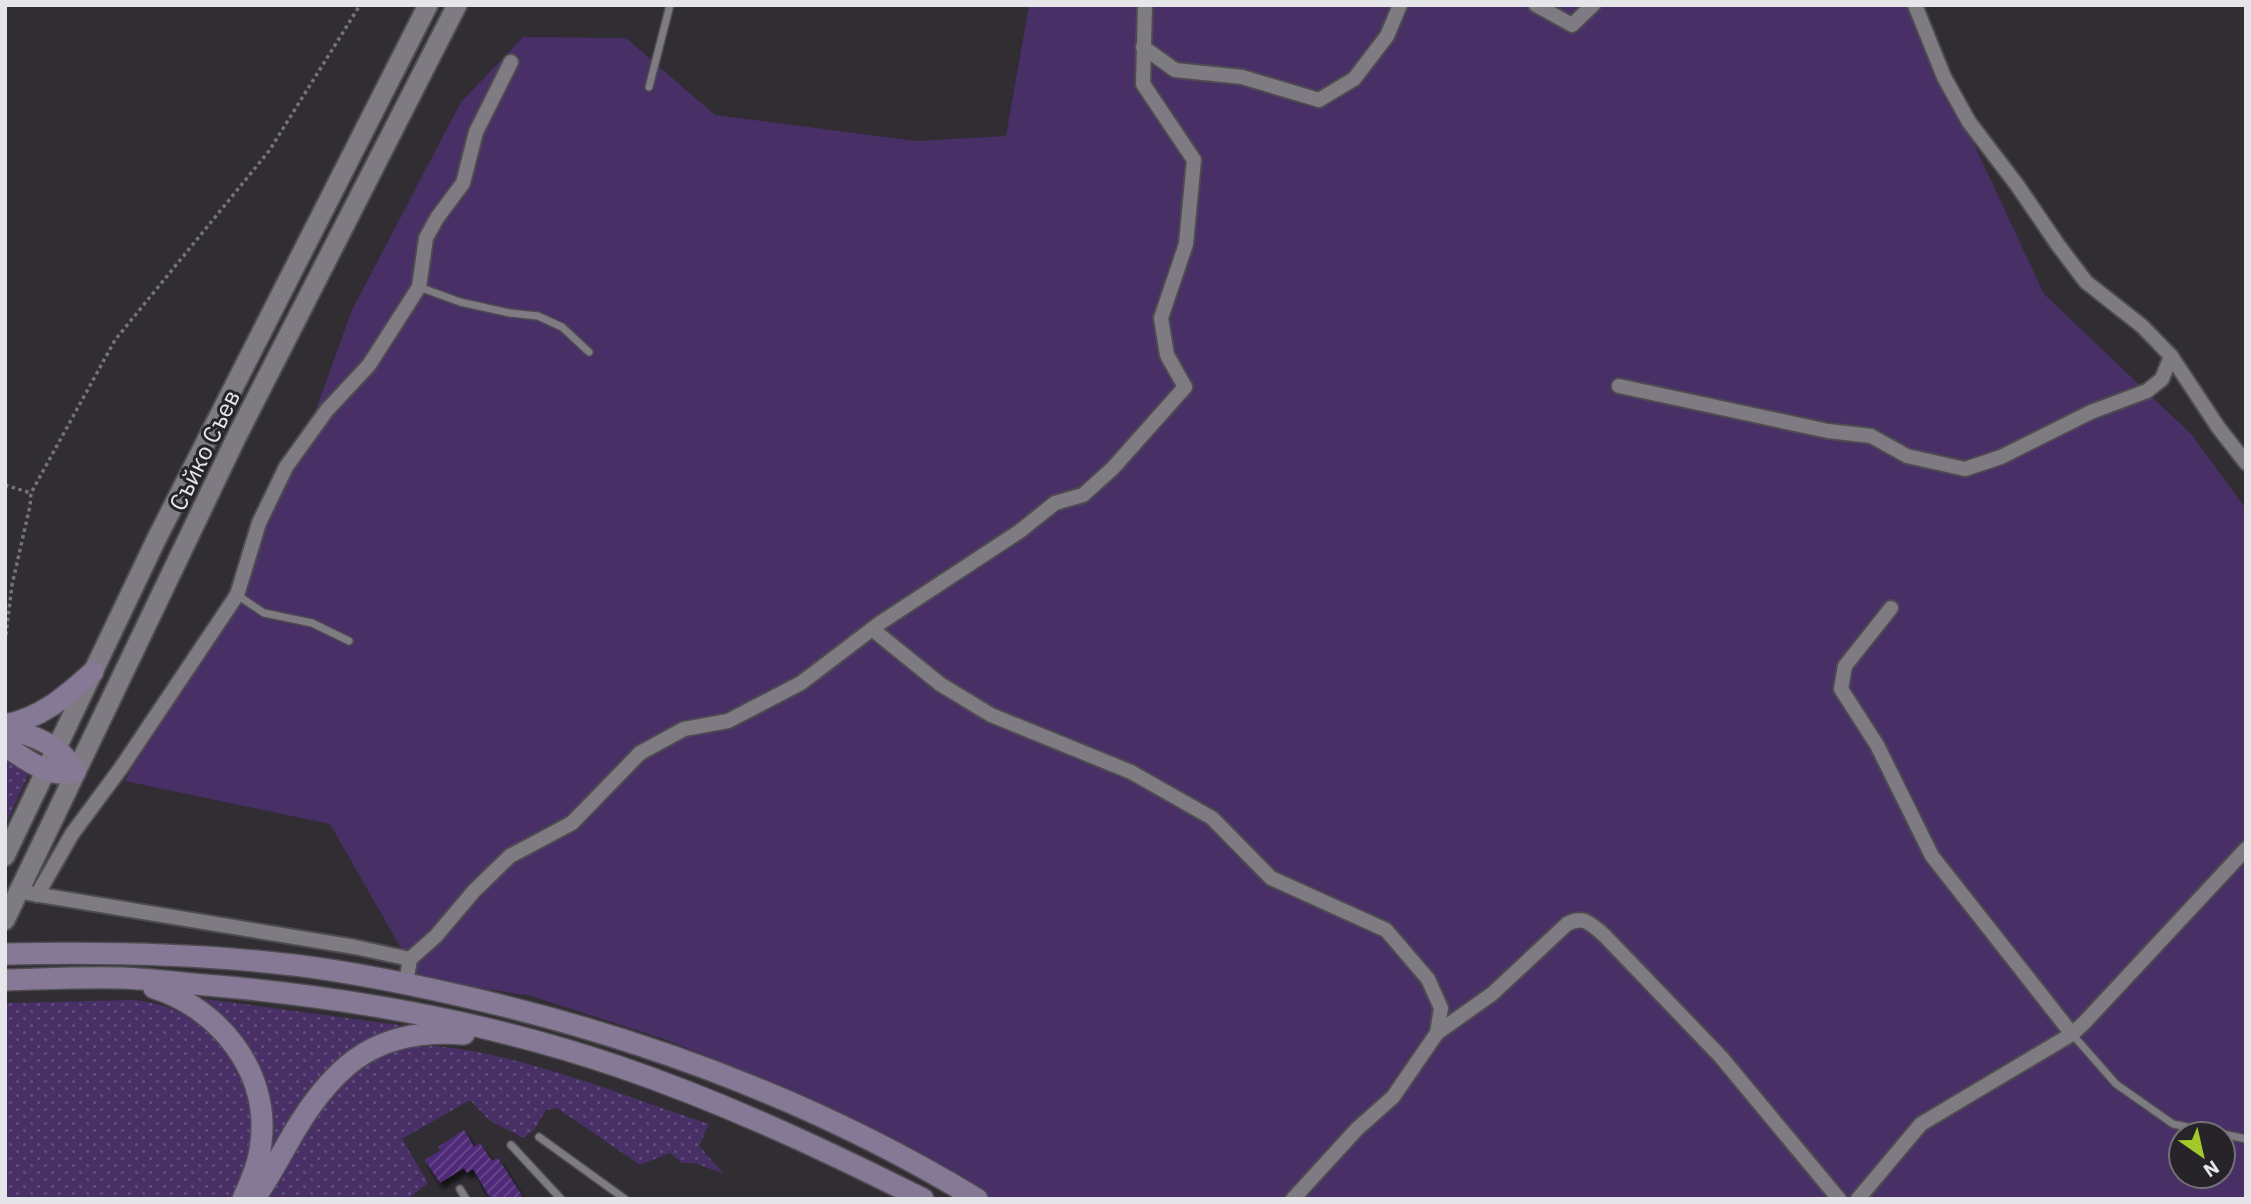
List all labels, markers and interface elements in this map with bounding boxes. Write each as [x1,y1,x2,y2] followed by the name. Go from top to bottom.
[161,384,247,516] street label: Съйко Съев
[2167,1120,2237,1190] north arrow
[2199,1155,2224,1183] text: N

